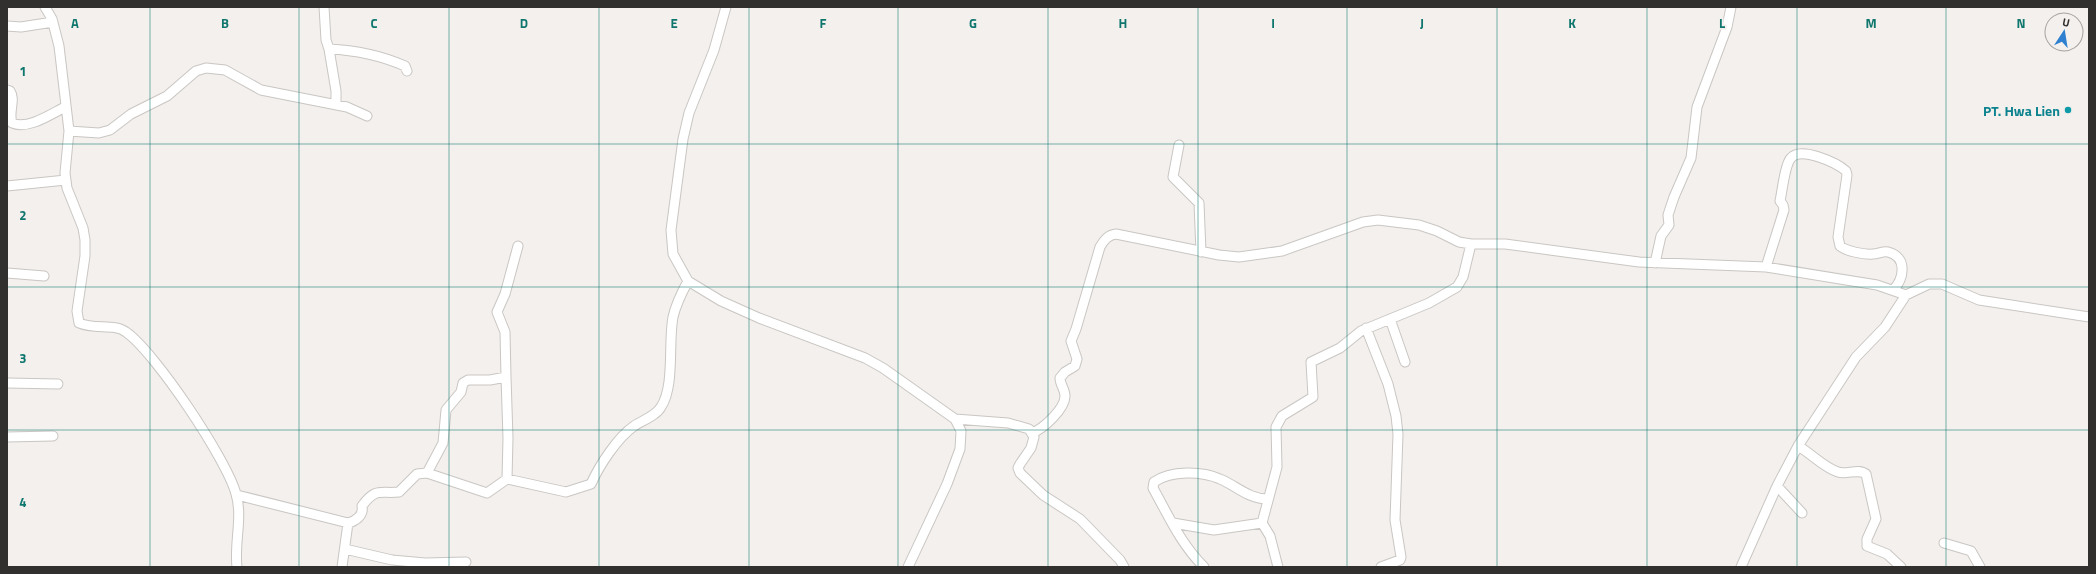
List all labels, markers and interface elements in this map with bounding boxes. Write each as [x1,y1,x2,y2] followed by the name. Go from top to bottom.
[2044,12,2084,52] north arrow
[71,13,79,33] text: A
[221,13,229,33] text: B
[370,13,378,33] text: C
[520,13,528,33] text: D
[670,13,678,33] text: E
[820,13,827,33] text: F
[969,13,977,33] text: G
[1119,13,1127,33] text: H
[1271,13,1275,33] text: I
[1420,13,1424,33] text: J
[1568,13,1576,33] text: K
[1719,13,1725,33] text: L
[1865,13,1877,33] text: M
[2016,13,2026,33] text: N
[2061,14,2071,31] text: U
[19,61,27,81] text: 1
[1983,100,2060,121] place label: PT. Hwa Lien
[2063,105,2073,115] marker: PT. Hwa Lien
[19,205,27,225] text: 2
[19,348,27,368] text: 3
[19,492,27,512] text: 4

